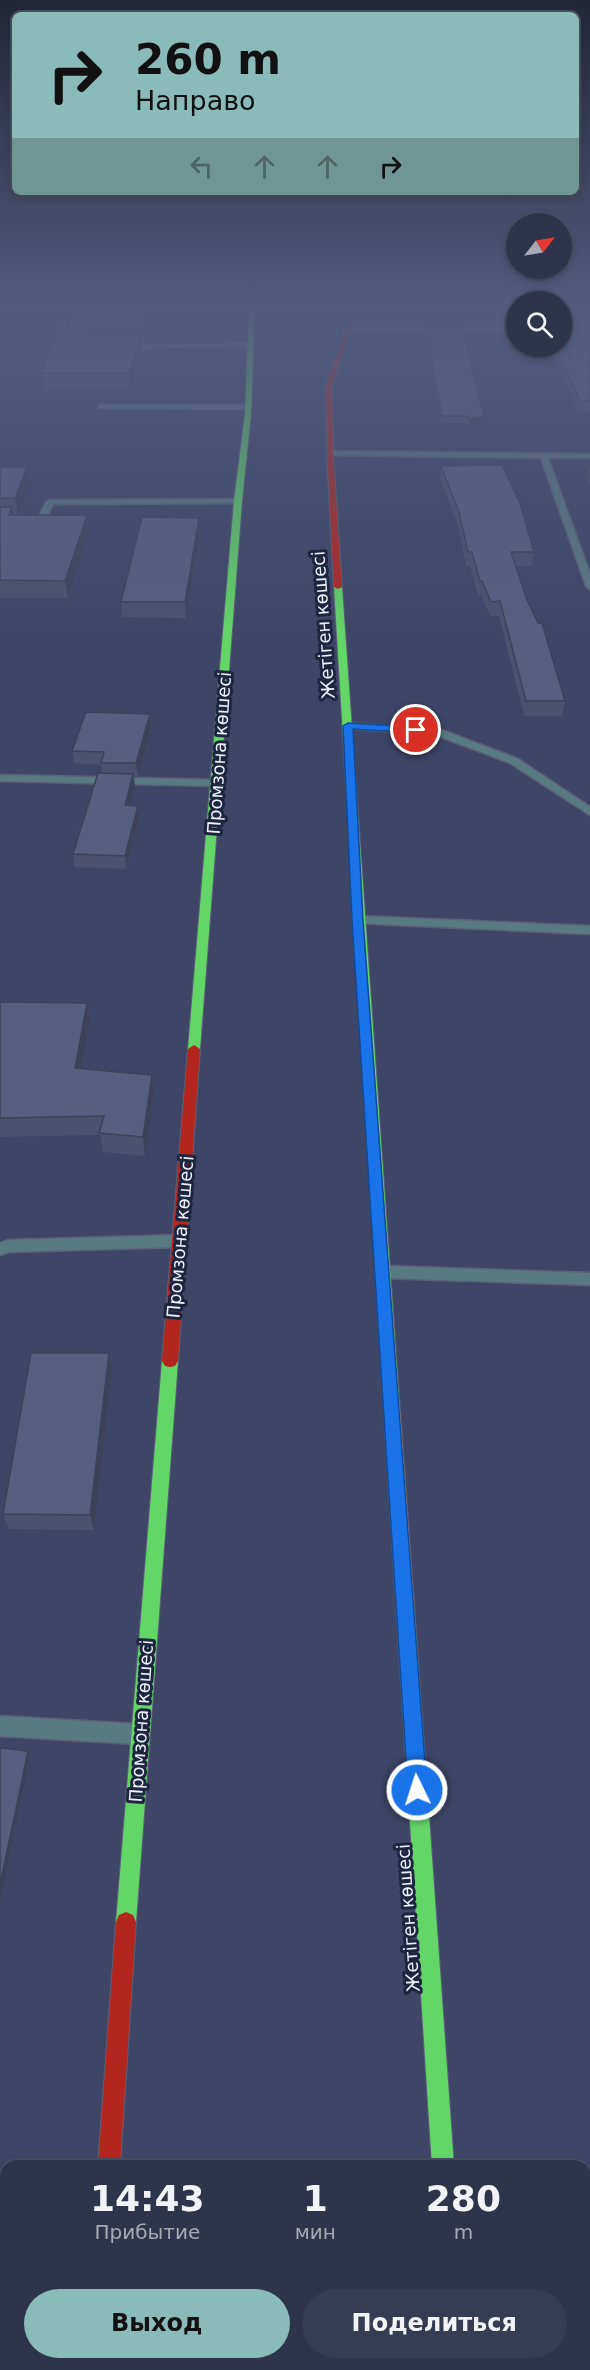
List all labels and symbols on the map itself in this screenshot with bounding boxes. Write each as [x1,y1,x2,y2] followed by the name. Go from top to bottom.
[506,213,572,279] north arrow
[307,550,339,700] street label: Жетіген көшесі
[203,671,235,835] street label: Промзона көшесі
[390,704,441,755] pin
[162,1155,198,1319] street label: Промзона көшесі
[125,1639,157,1803] street label: Промзона көшесі
[385,1758,449,1822] position arrow
[392,1843,424,1993] street label: Жетіген көшесі

